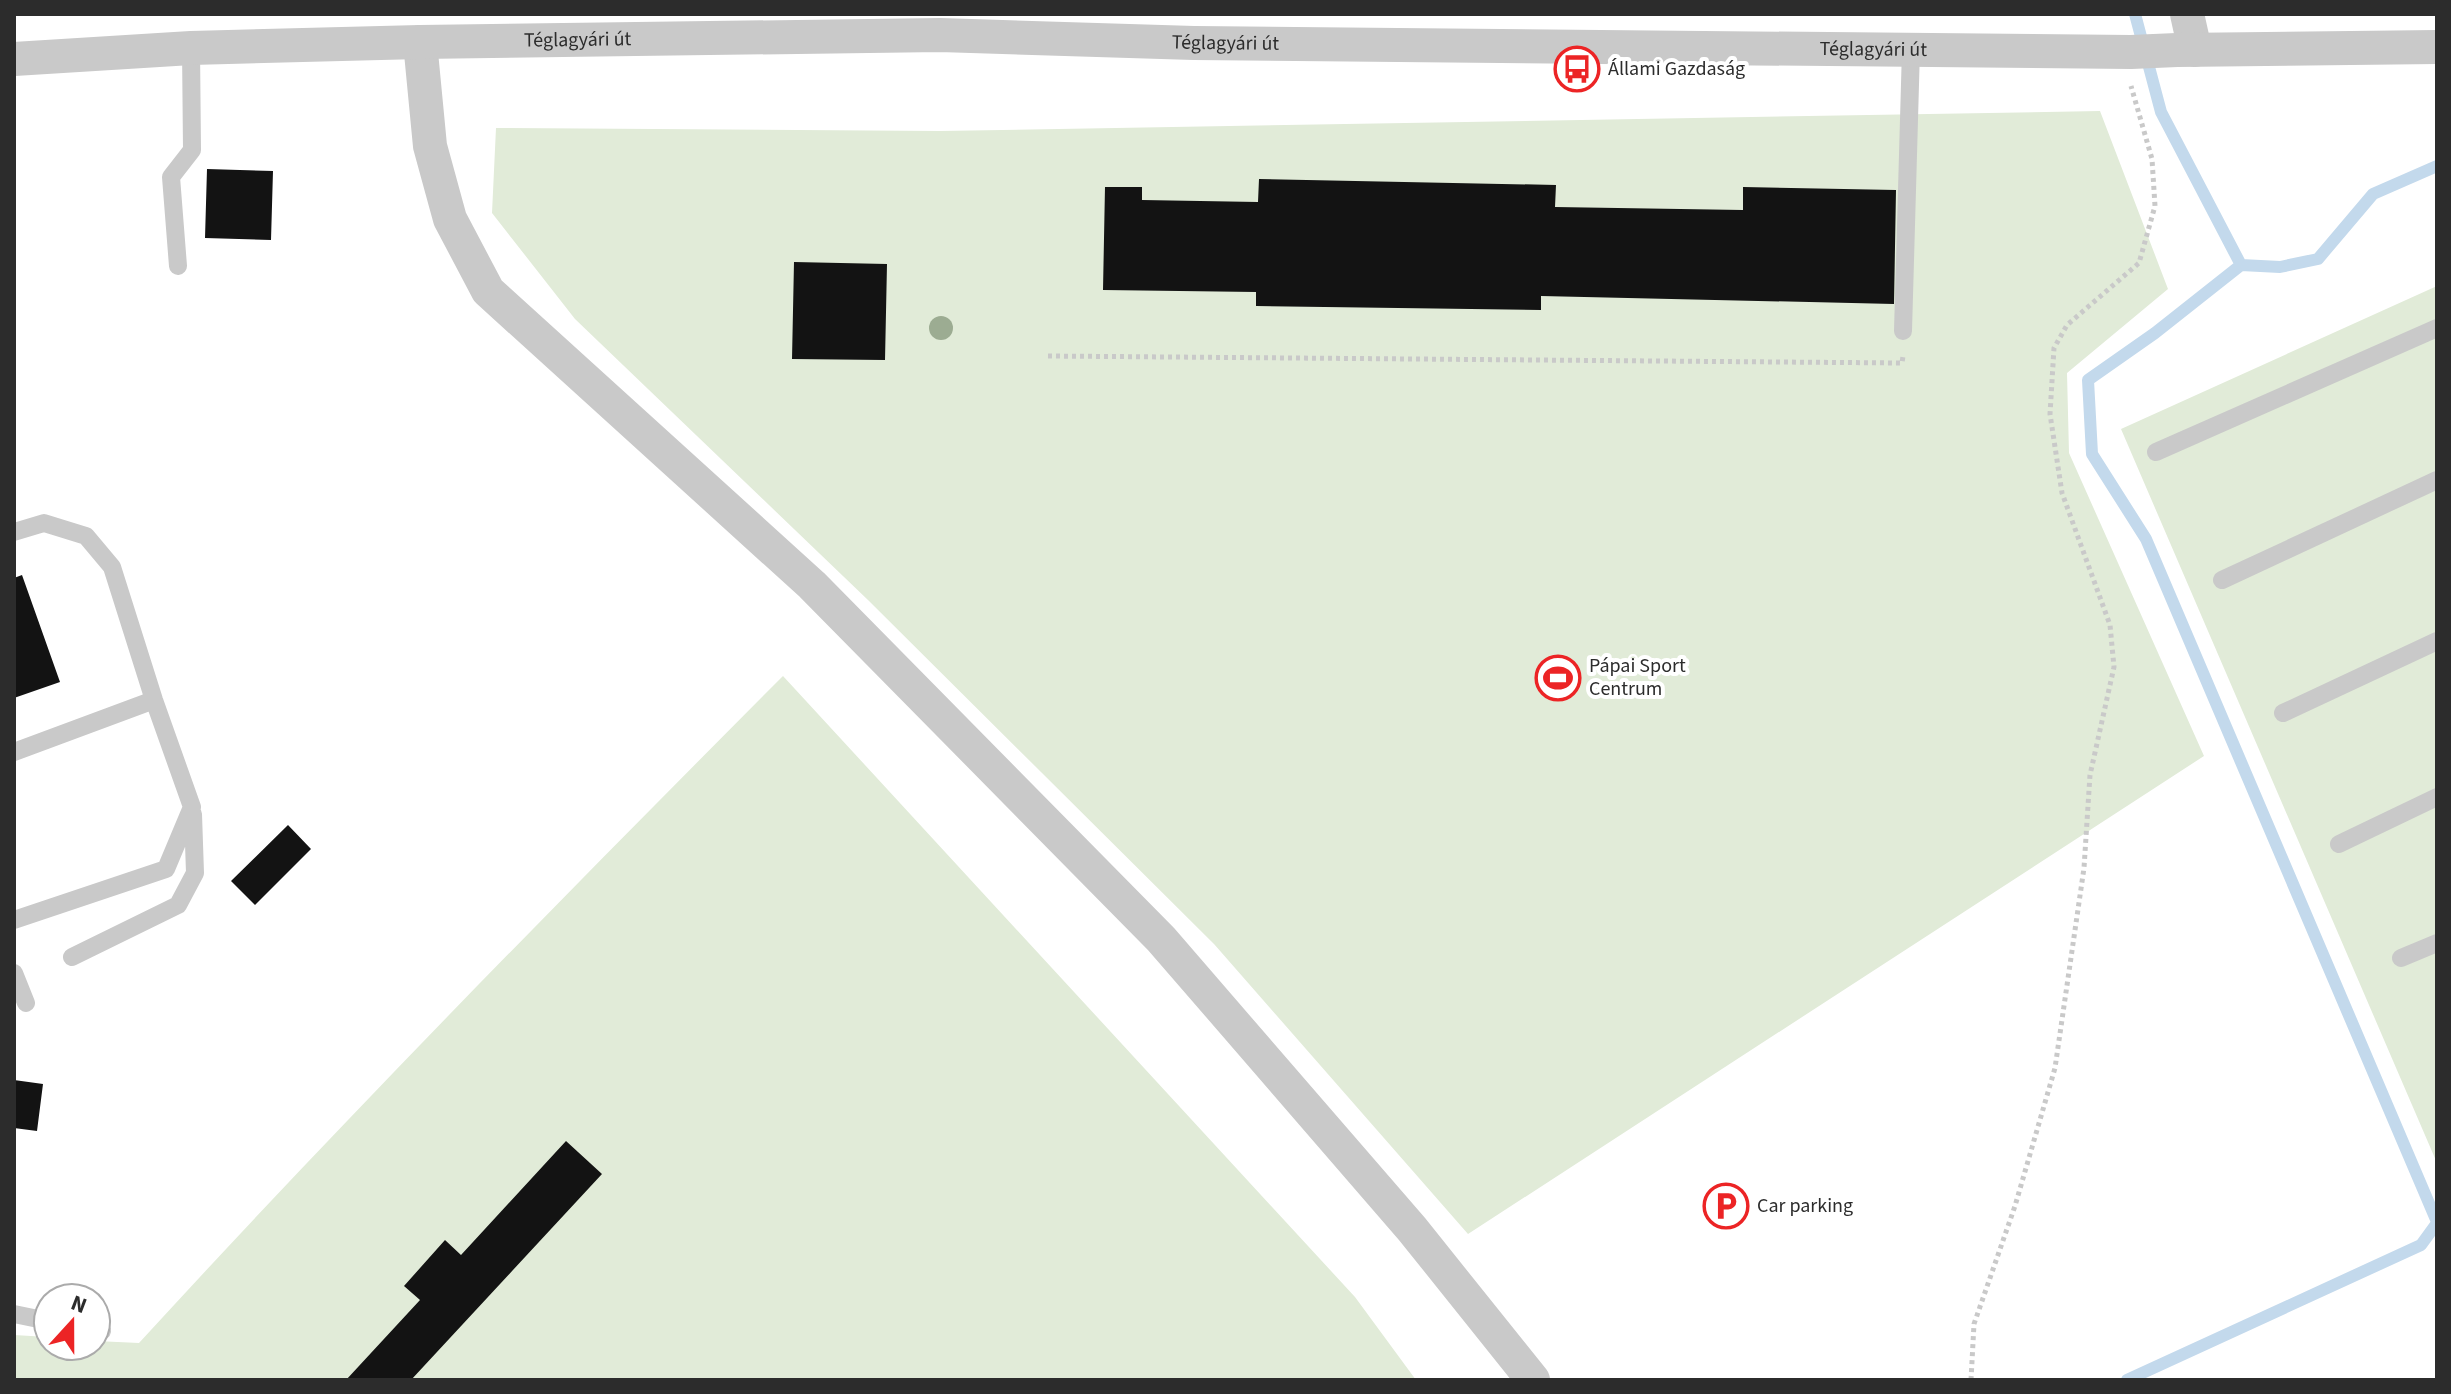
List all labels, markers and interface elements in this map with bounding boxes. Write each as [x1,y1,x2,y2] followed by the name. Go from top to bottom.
[524,25,632,55] street label: Téglagyári út
[1171,28,1279,58] street label: Téglagyári út
[1820,35,1927,64] street label: Téglagyári út
[1553,45,1601,93] bus stop icon: Állami Gazdaság
[1608,55,1745,83] place label: Állami Gazdaság
[1589,652,1686,703] place label: Pápai Sport Centrum
[1534,654,1582,702] sports icon: Pápai Sport Centrum
[1702,1182,1750,1230] parking icon: Car parking
[1757,1192,1853,1220] place label: Car parking
[32,1282,112,1362] north arrow
[66,1287,91,1322] text: N

